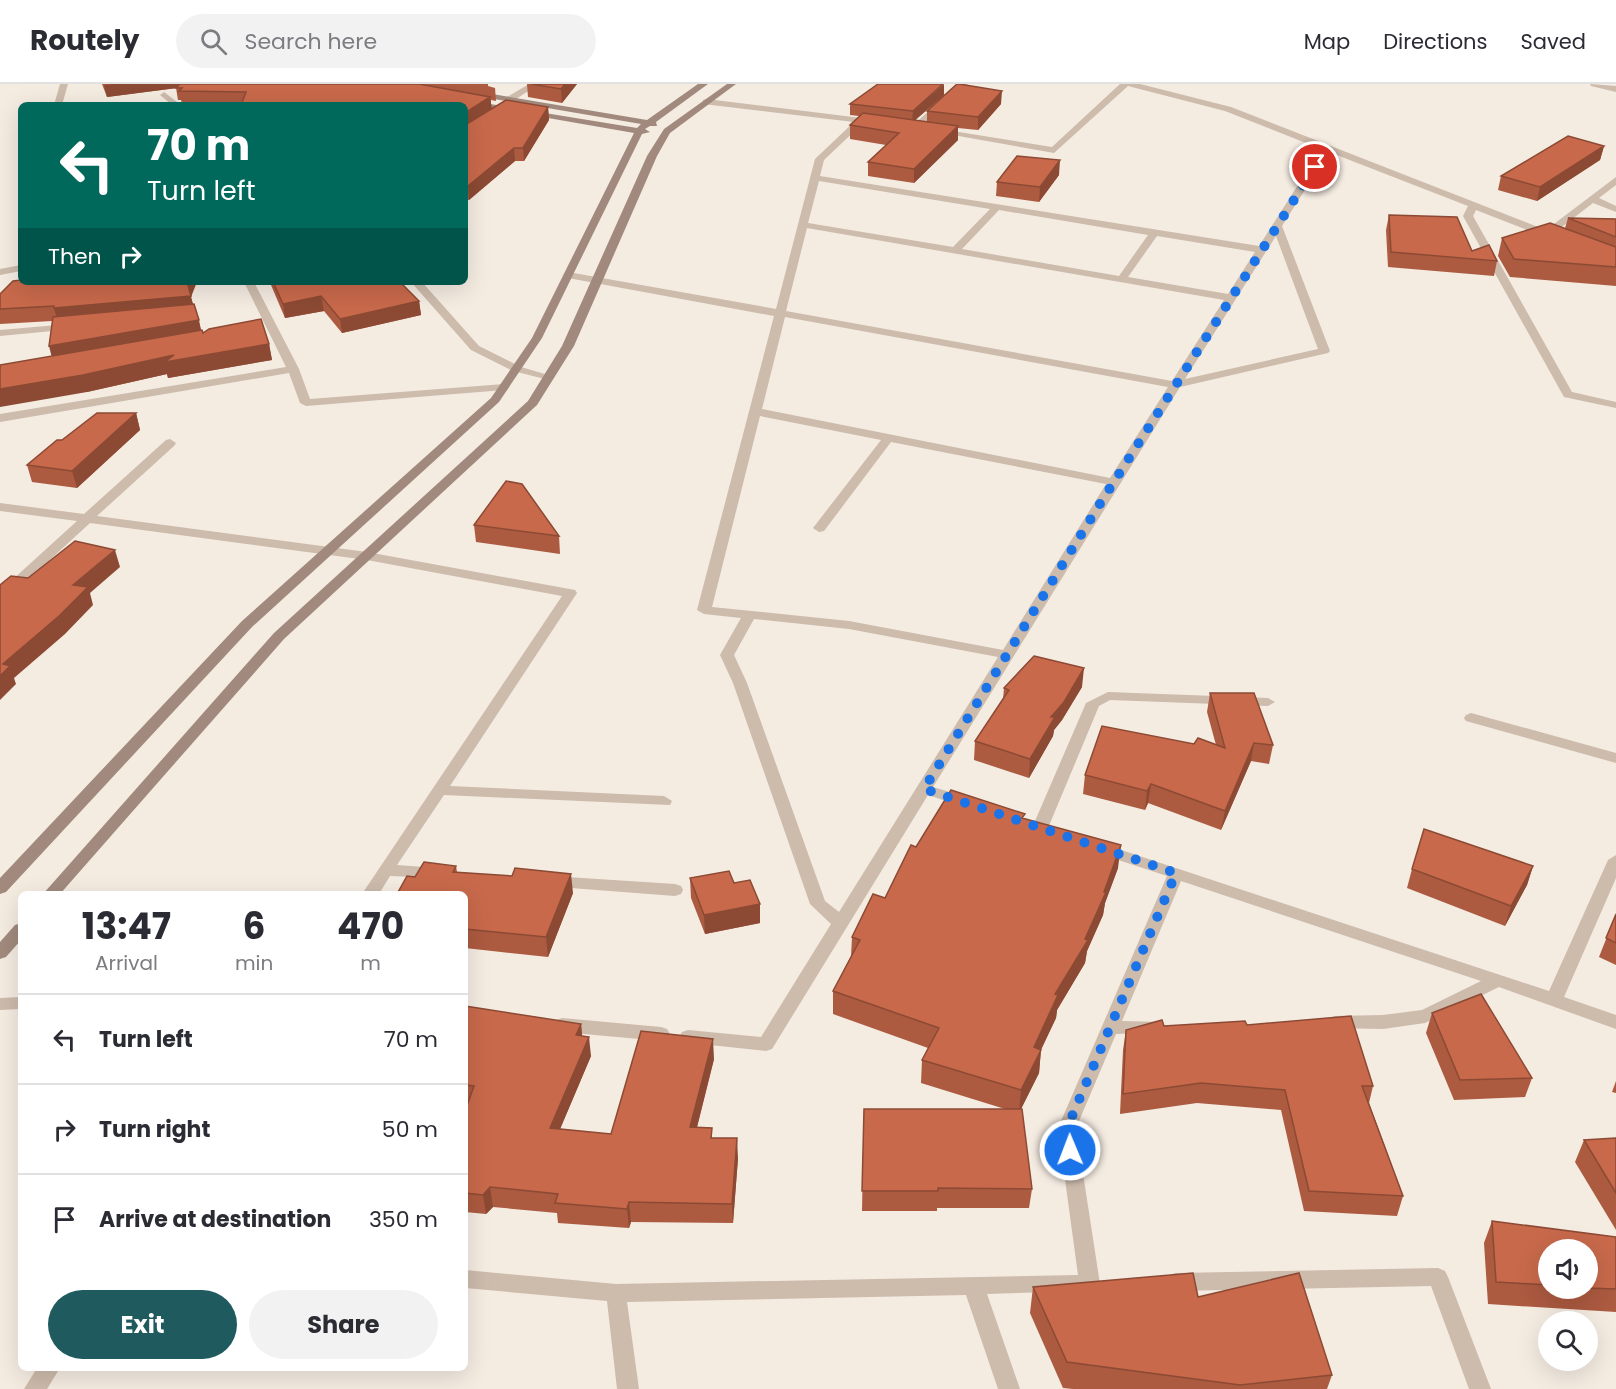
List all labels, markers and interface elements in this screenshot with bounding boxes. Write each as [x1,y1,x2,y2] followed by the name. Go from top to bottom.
[176,14,596,68] search box
[30,21,140,60] text: Routely
[197,25,230,58] icon: search
[245,26,377,57] text: Search here
[1304,27,1350,56] text: Map
[1383,27,1487,56] text: Directions
[1520,27,1586,56] text: Saved
[147,116,250,175] text: 70 m
[48,126,126,204] icon: left
[1289,141,1340,192] pin
[1298,150,1331,183] icon: arrive
[147,172,256,209] text: Turn left
[114,240,147,273] icon: right
[48,241,102,272] text: Then
[82,901,171,952] text: 13:47
[243,901,266,952] text: 6
[337,901,404,952] text: 470
[95,949,158,977] text: Arrival
[235,949,273,977] text: min
[360,949,381,977] text: m
[48,1023,81,1056] icon: left
[99,1024,193,1055] text: Turn left
[384,1024,438,1055] text: 70 m
[48,1113,81,1146] icon: right
[99,1114,210,1145] text: Turn right
[382,1114,438,1145] text: 50 m
[1038,1118,1102,1182] position arrow
[48,1203,81,1236] icon: arrive
[99,1204,331,1235] text: Arrive at destination
[369,1204,438,1235] text: 350 m
[1538,1239,1598,1371] map controls
[1538,1239,1598,1299] button: sound
[48,1290,237,1359] button: Exit
[249,1290,438,1359] button: Share
[1538,1311,1598,1371] button: search

